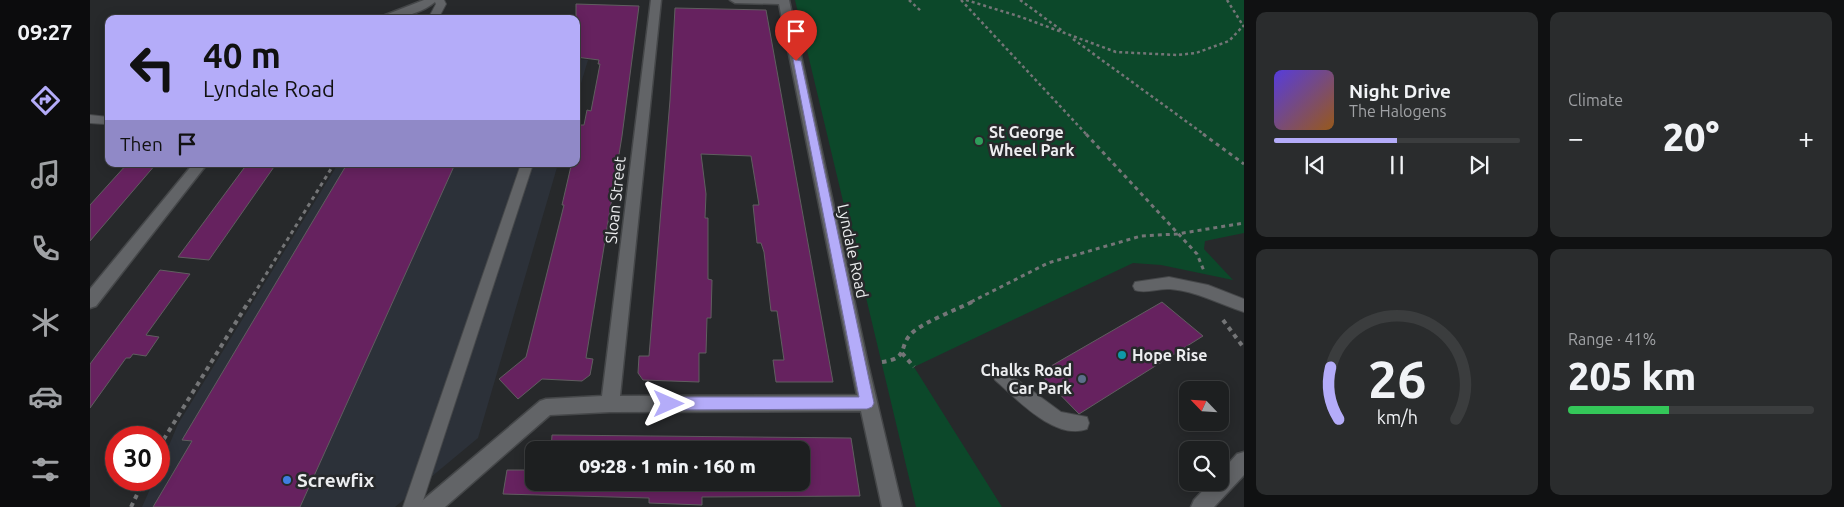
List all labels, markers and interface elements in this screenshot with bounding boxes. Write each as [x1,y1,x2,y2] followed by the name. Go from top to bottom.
[775,10,817,61] pin
[782,17,810,45] icon: arrive
[17,19,73,44] text: 09:27
[120,35,185,100] icon: left
[203,35,281,75] text: 40 m
[203,76,335,101] text: Lyndale Road
[1349,80,1451,102] text: Night Drive
[28,83,63,118] icon: directions
[1568,91,1623,109] text: Climate
[1349,102,1447,120] text: The Halogens
[1663,116,1719,158] text: 20°
[1568,122,1584,153] text: −
[1798,122,1814,153] text: +
[989,123,1075,159] place label: St George Wheel Park
[173,130,201,158] icon: arrive
[120,133,163,155] text: Then
[973,135,985,147] marker: St George Wheel Park
[1301,151,1329,179] icon: previous
[1383,151,1411,179] icon: pause
[1465,151,1493,179] icon: next
[601,155,629,245] street label: Sloan Street
[28,157,63,192] icon: music
[834,202,872,300] street label: Lyndale Road
[28,231,63,266] icon: phone
[28,305,63,340] icon: climate
[1568,330,1656,348] text: Range · 41%
[1132,346,1208,364] place label: Hope Rise
[1116,349,1128,361] marker: Hope Rise
[1368,350,1426,408] text: 26
[1568,355,1696,397] text: 205 km
[980,361,1072,397] place label: Chalks Road Car Park
[1076,373,1088,385] marker: Chalks Road Car Park
[642,377,694,429] position arrow
[28,379,63,414] icon: car
[1179,381,1229,431] north arrow
[1179,381,1229,491] map controls
[1376,407,1418,427] text: km/h
[105,426,170,491] speed limit sign: 30
[1179,441,1229,491] button: search
[28,452,63,487] icon: filters
[579,455,756,477] text: 09:28 · 1 min · 160 m
[297,469,375,491] place label: Screwfix
[281,474,293,486] marker: Screwfix

